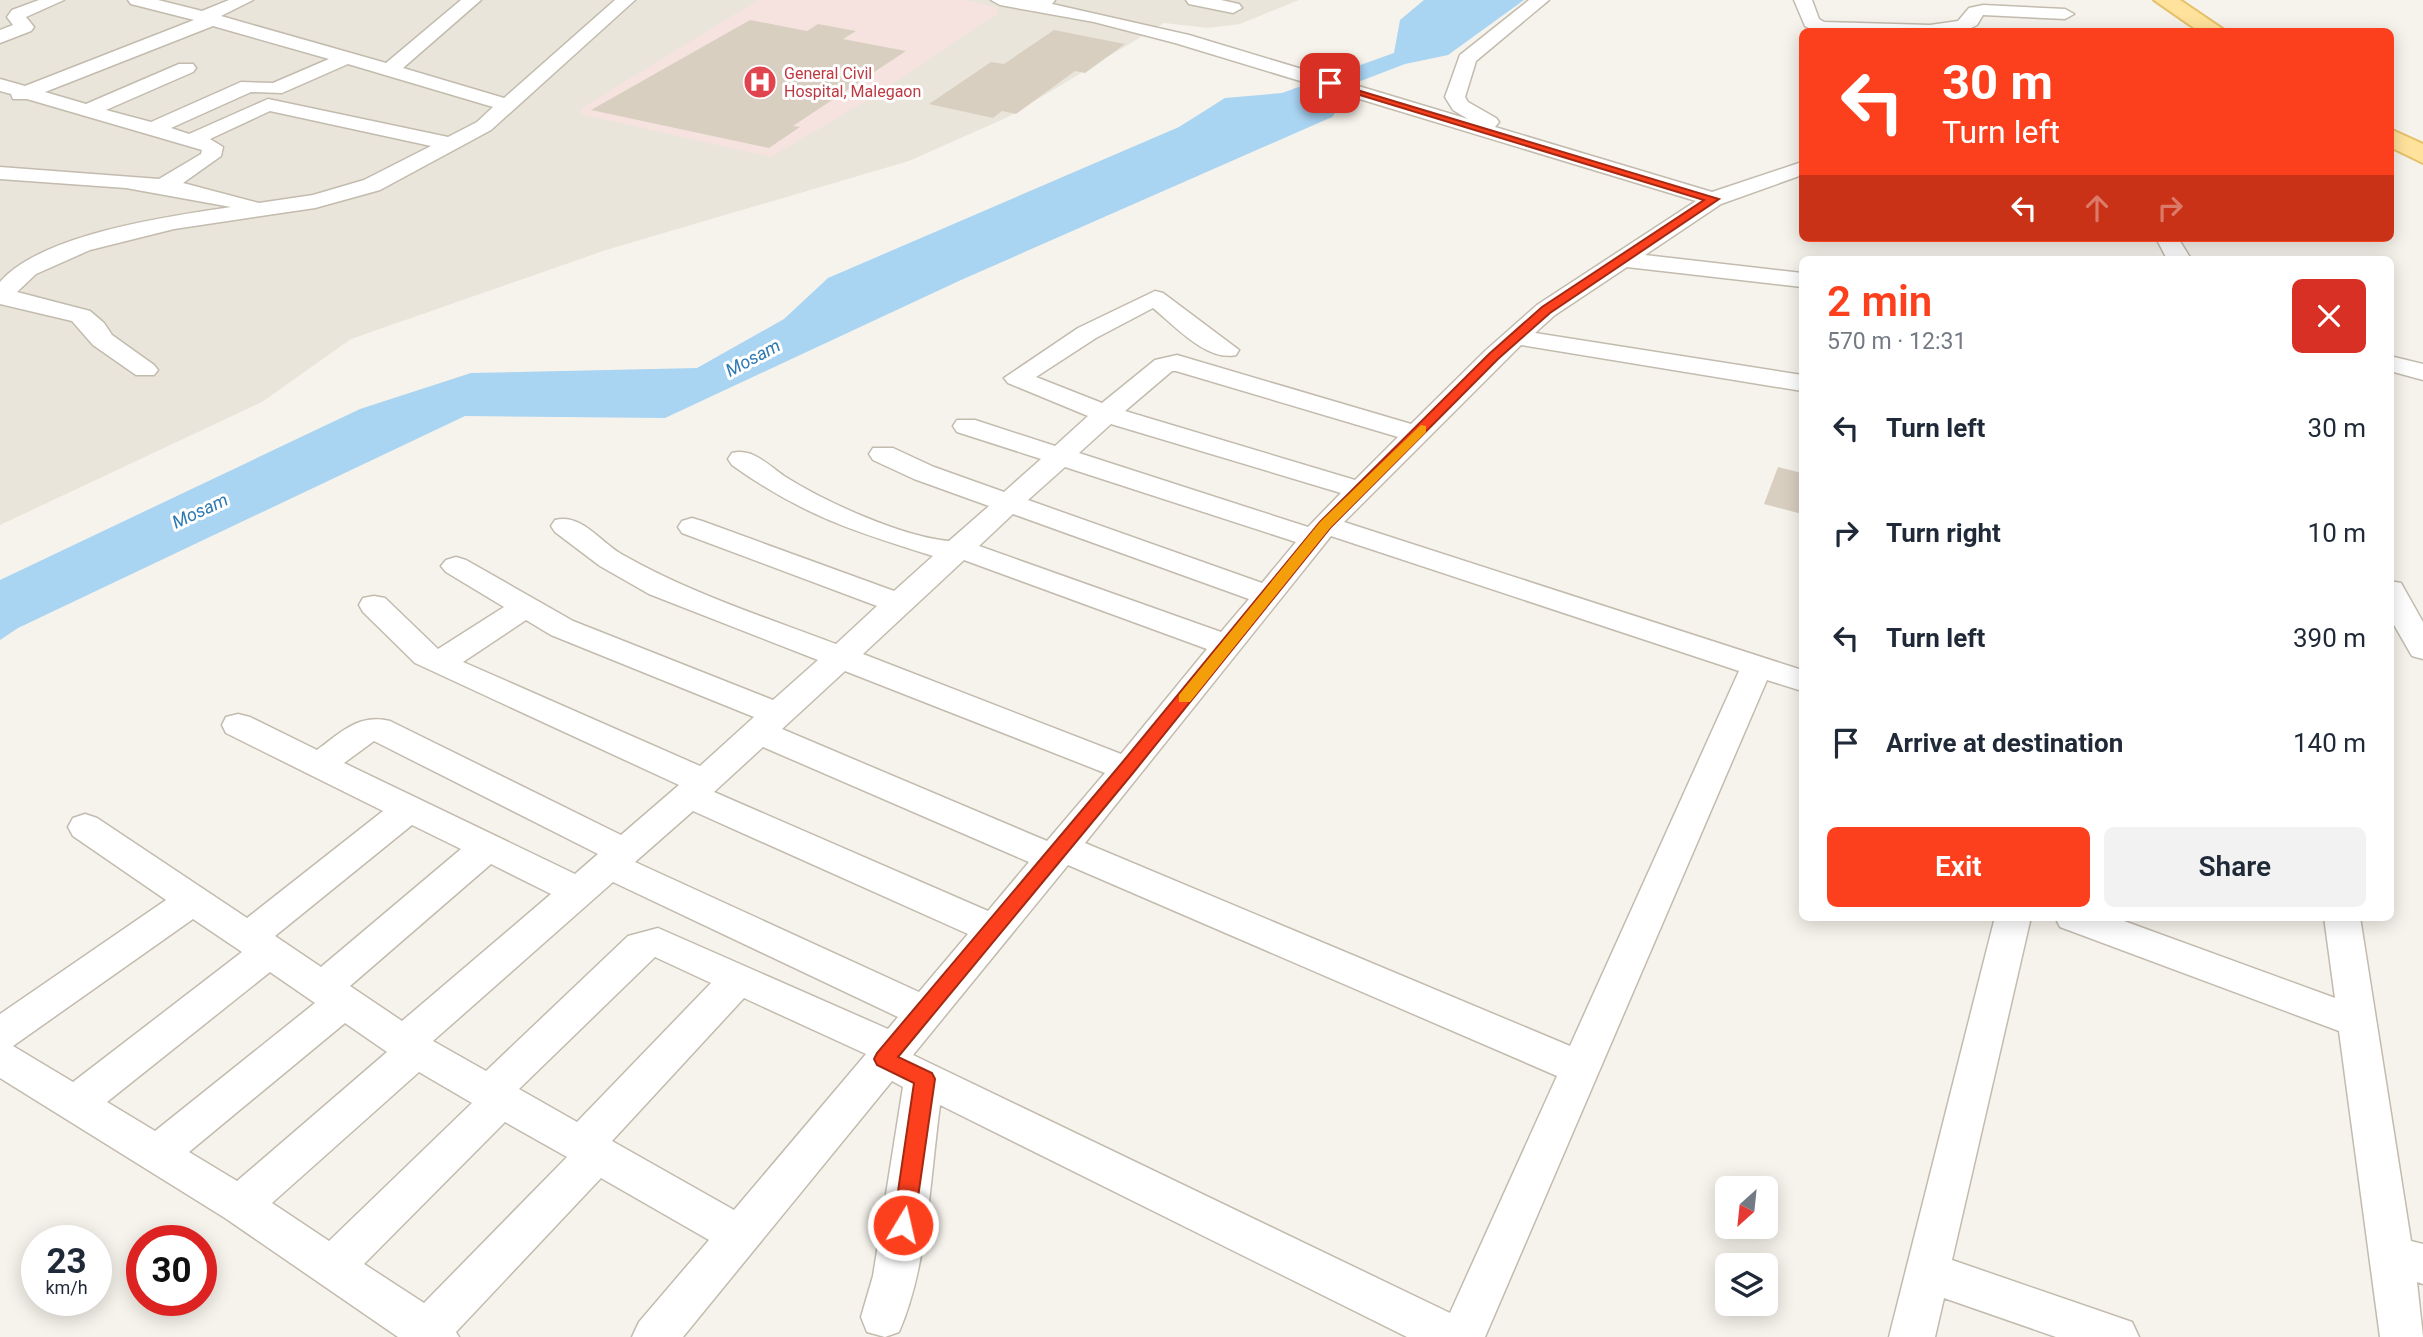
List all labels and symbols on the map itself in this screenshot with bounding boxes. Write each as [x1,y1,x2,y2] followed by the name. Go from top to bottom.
[1300,53,1360,113] pin
[741,63,779,101] hospital icon: General Civil Hospital, Malegaon
[784,64,921,101] place label: General Civil Hospital, Malegaon
[722,334,784,381] water label: Mosam
[169,489,231,533] water label: Mosam
[1715,1176,1778,1239] north arrow
[866,1188,940,1262] position arrow
[126,1225,217,1316] speed limit sign: 30

